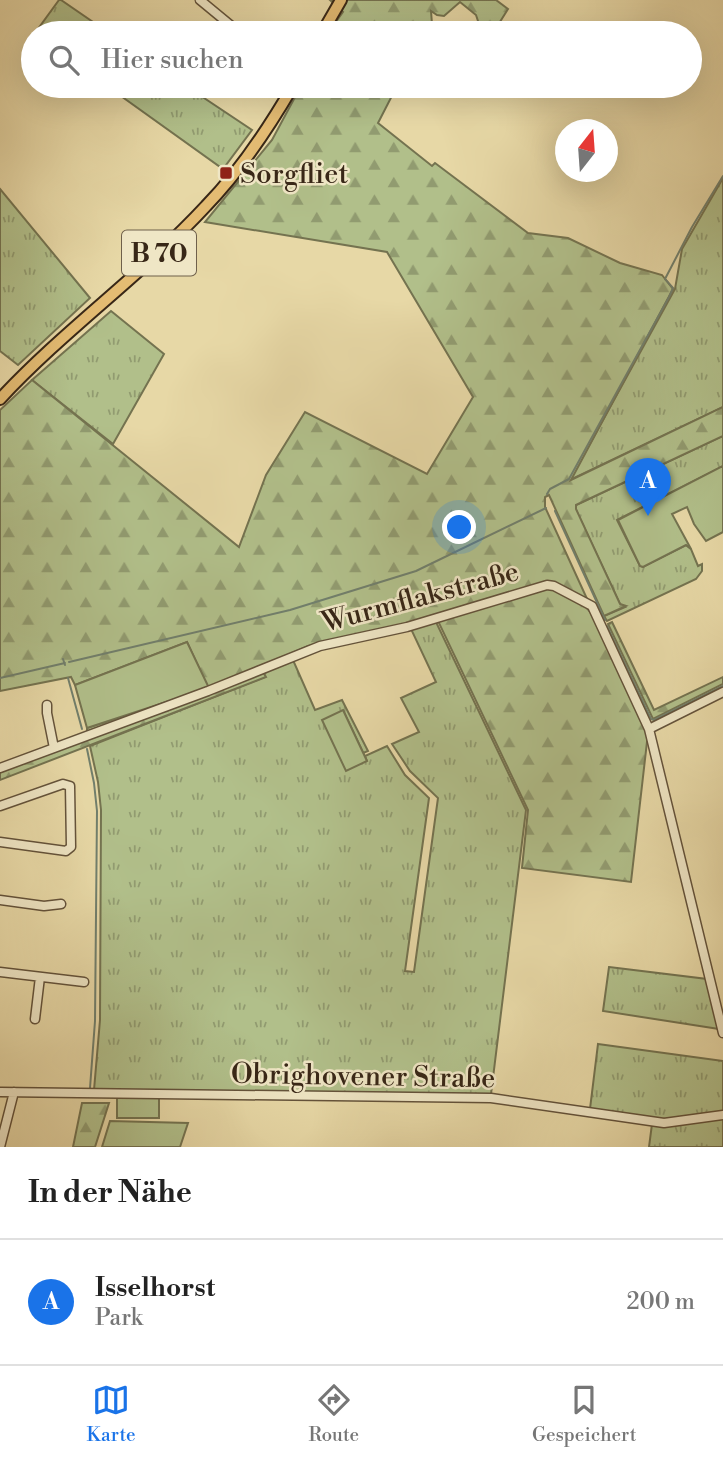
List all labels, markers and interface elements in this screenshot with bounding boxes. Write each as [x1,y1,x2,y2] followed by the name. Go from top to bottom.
[21,21,702,98] search box
[45,41,83,79] icon: search
[101,44,243,76] text: Hier suchen
[555,119,618,182] north arrow
[240,157,348,192] place label: Sorgfliet
[218,165,234,181] marker: Sorgfliet
[122,230,196,276] road number: B 70
[625,458,671,516] pin: A
[442,510,476,544] your location
[317,554,523,641] street label: Wurmflakstraße
[230,1057,495,1096] street label: Obrighovener Straße
[28,1174,192,1212] text: In der Nähe
[95,1272,215,1304] text: Isselhorst
[43,1288,59,1316] text: A
[627,1288,695,1316] text: 200 m
[95,1304,143,1332] text: Park
[86,1381,136,1447] tab: Karte
[308,1381,359,1447] tab: Route
[532,1381,637,1447] tab: Gespeichert

